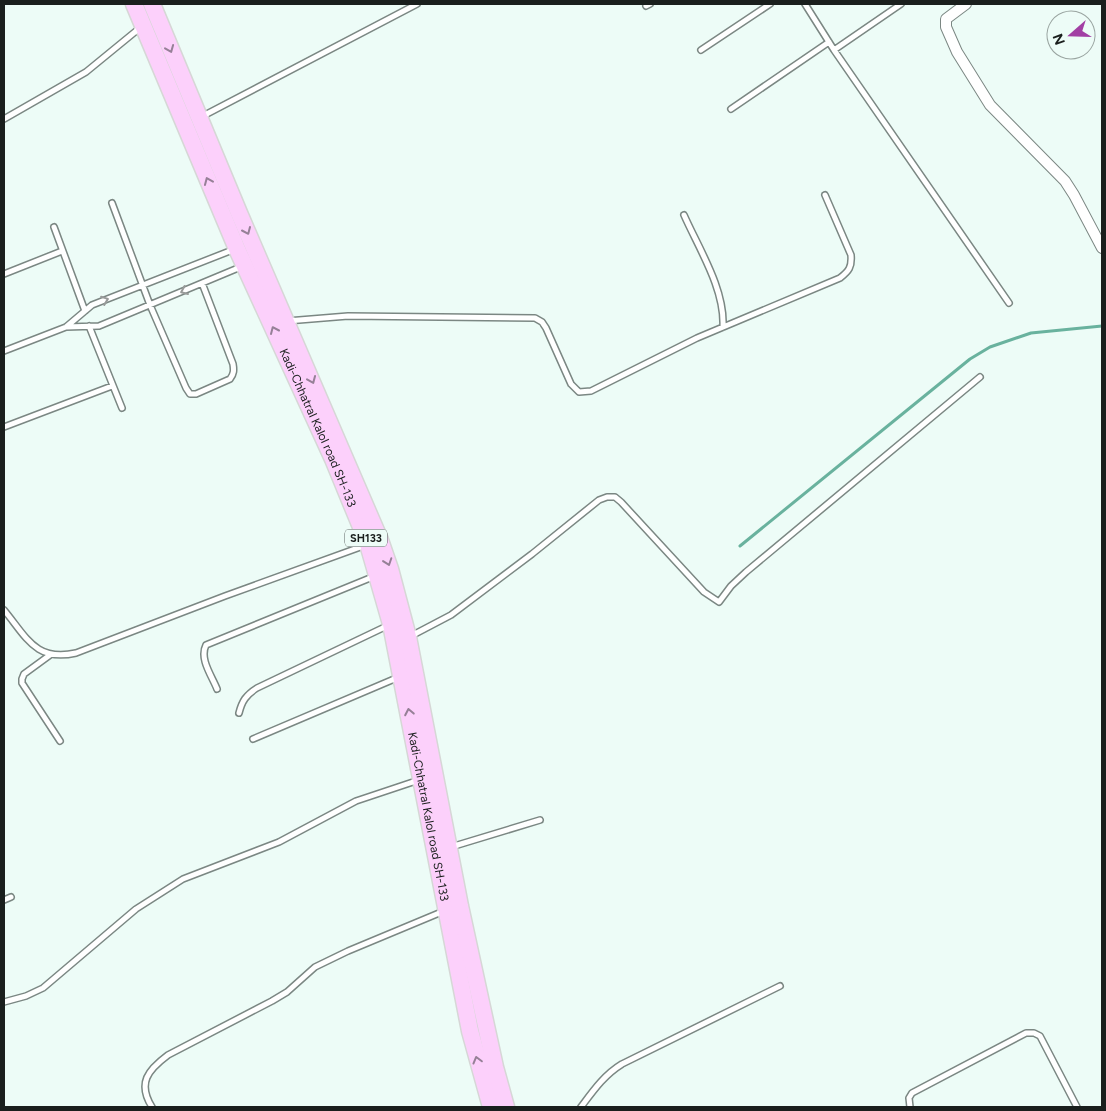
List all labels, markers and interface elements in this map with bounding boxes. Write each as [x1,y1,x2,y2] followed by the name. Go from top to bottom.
[1046,10,1096,60] north arrow
[1049,31,1069,47] text: N
[164,44,175,53] one-way arrow
[204,177,215,186] one-way arrow
[240,226,251,235] one-way arrow
[180,285,188,295] one-way arrow
[101,296,109,306] one-way arrow
[269,326,280,335] one-way arrow
[276,346,359,509] street label: Kadi-Chhatral Kalol road SH-133
[305,375,316,384] one-way arrow
[345,530,387,546] road number: SH133
[382,557,392,566] one-way arrow
[404,708,415,717] one-way arrow
[405,731,452,902] street label: Kadi-Chhatral Kalol road SH-133
[473,1057,483,1065] one-way arrow

